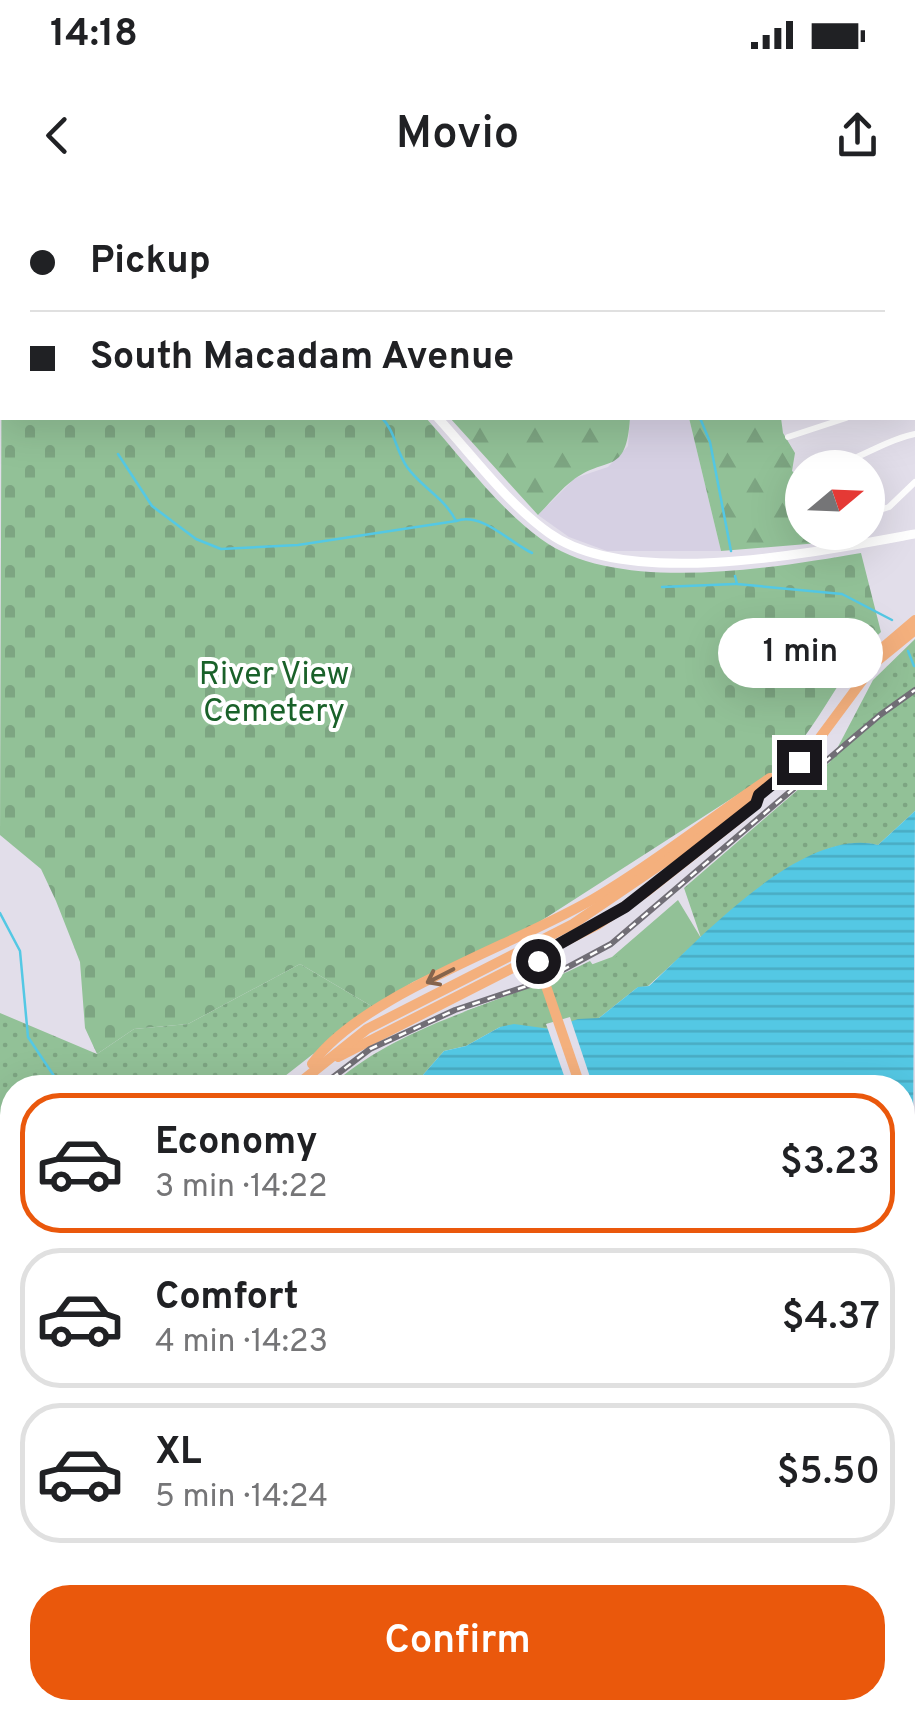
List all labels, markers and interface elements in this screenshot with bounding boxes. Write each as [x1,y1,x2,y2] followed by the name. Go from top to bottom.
[50,11,138,60] text: 14:18
[396,107,519,164] text: Movio
[30,108,85,163] icon: back
[830,108,885,163] icon: share
[90,238,211,287] text: Pickup
[90,334,514,383] text: South Macadam Avenue
[785,450,885,550] north arrow
[785,450,885,550] map controls
[716,617,882,687] callout: 1 min
[763,633,838,673] text: 1 min
[199,656,349,733] park label: River View Cemetery
[777,740,822,785] route end
[516,939,561,984] route start
[426,967,456,986] one-way arrow
[35,1118,125,1208] icon: car
[155,1119,317,1168] text: Economy
[780,1139,880,1188] text: $3.23
[155,1168,328,1208] text: 3 min · 14:22
[35,1273,125,1363] icon: car
[155,1274,299,1323] text: Comfort
[782,1294,880,1343] text: $4.37
[155,1323,328,1363] text: 4 min · 14:23
[35,1428,125,1518] icon: car
[155,1429,202,1478] text: XL
[777,1449,880,1498] text: $5.50
[155,1478,328,1518] text: 5 min · 14:24
[30,1585,885,1700] button: Confirm

